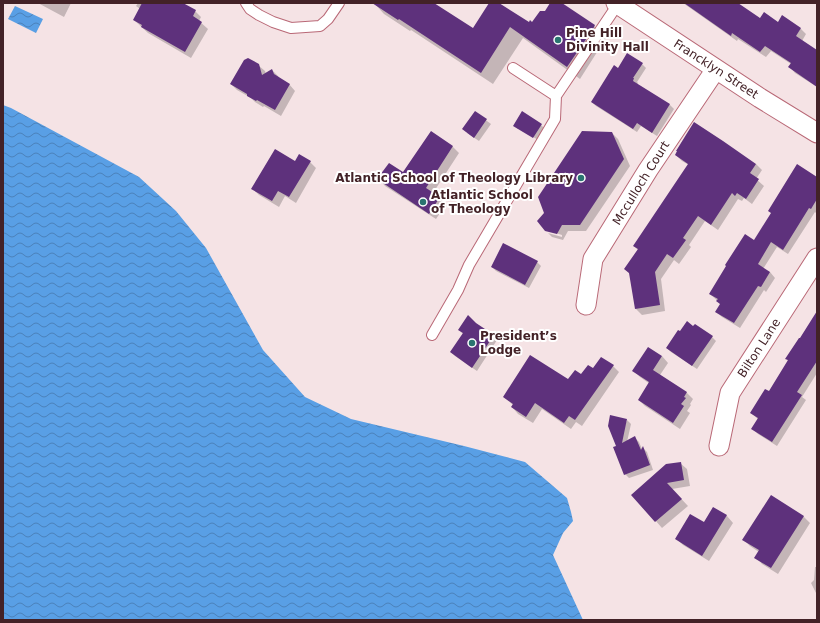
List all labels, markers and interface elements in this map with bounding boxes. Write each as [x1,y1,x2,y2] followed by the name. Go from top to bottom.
[566,26,649,54] place label: Pine Hill Divinity Hall
[553,35,563,45] marker: Pine Hill Divinity Hall
[671,36,761,102] street label: Francklyn Street
[610,138,673,227] street label: Mcculloch Court
[335,171,573,185] place label: Atlantic School of Theology Library
[576,173,586,183] marker: Atlantic School of Theology Library
[431,188,533,216] place label: Atlantic School of Theology
[418,197,428,207] marker: Atlantic School of Theology
[735,316,783,380] street label: Bilton Lane
[480,329,557,357] place label: President’s Lodge
[467,338,477,348] marker: President’s Lodge

